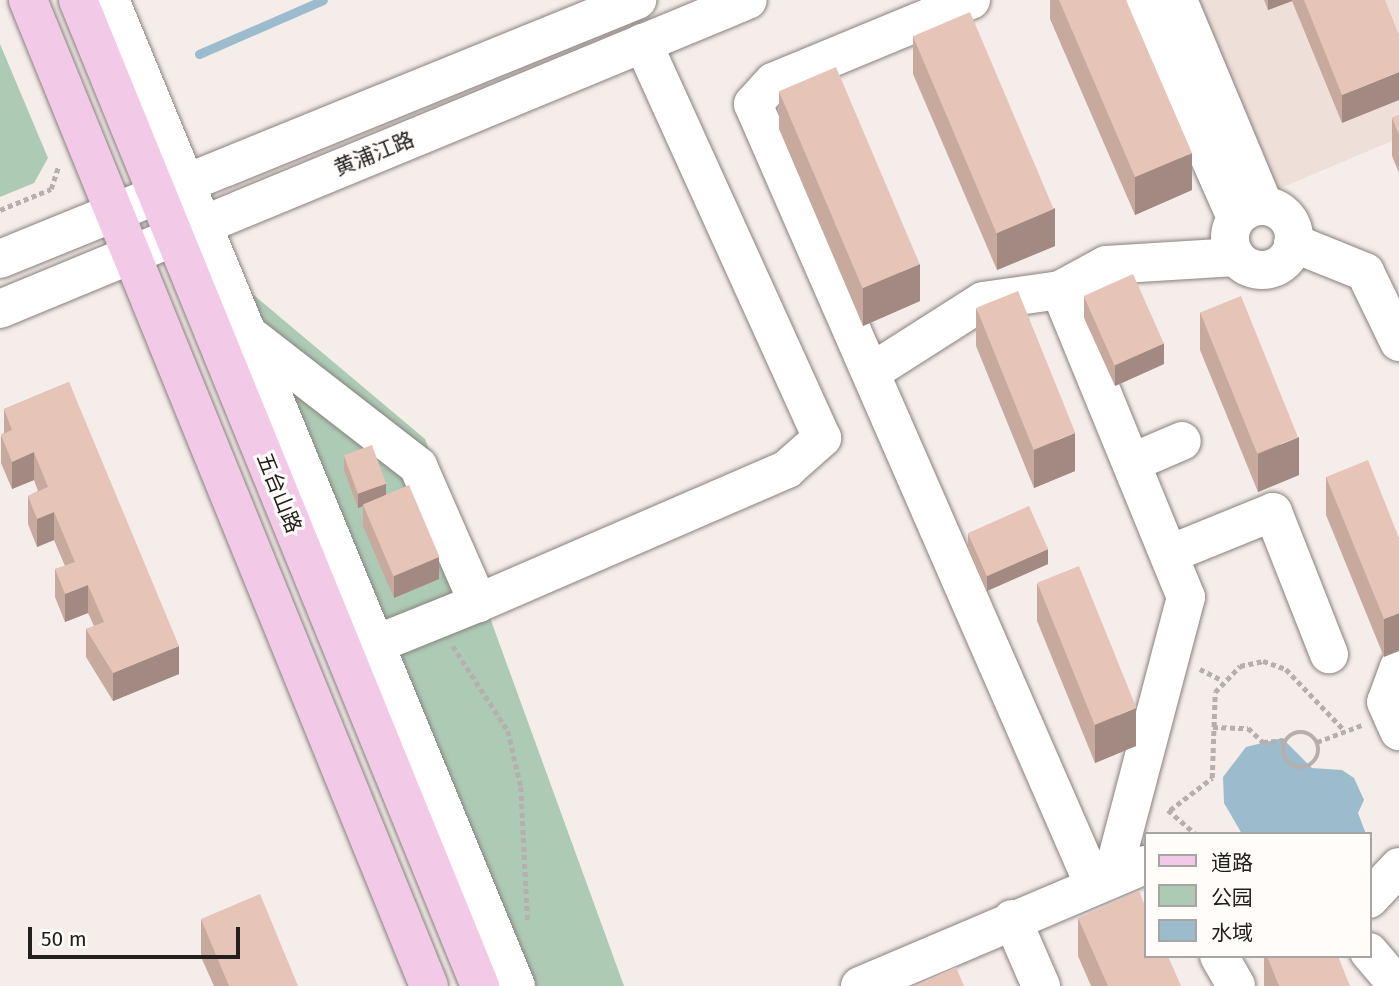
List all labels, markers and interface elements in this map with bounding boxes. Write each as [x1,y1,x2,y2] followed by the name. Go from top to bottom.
[330,127,418,181] street label: 黄浦江路
[252,449,306,537] street label: 五台山路
[1144,832,1371,958] legend
[1211,850,1253,876] text: 道路
[1211,885,1253,911] text: 公园
[32,912,243,956] scale bar
[1211,920,1253,946] text: 水域
[41,926,87,952] text: 50 m

